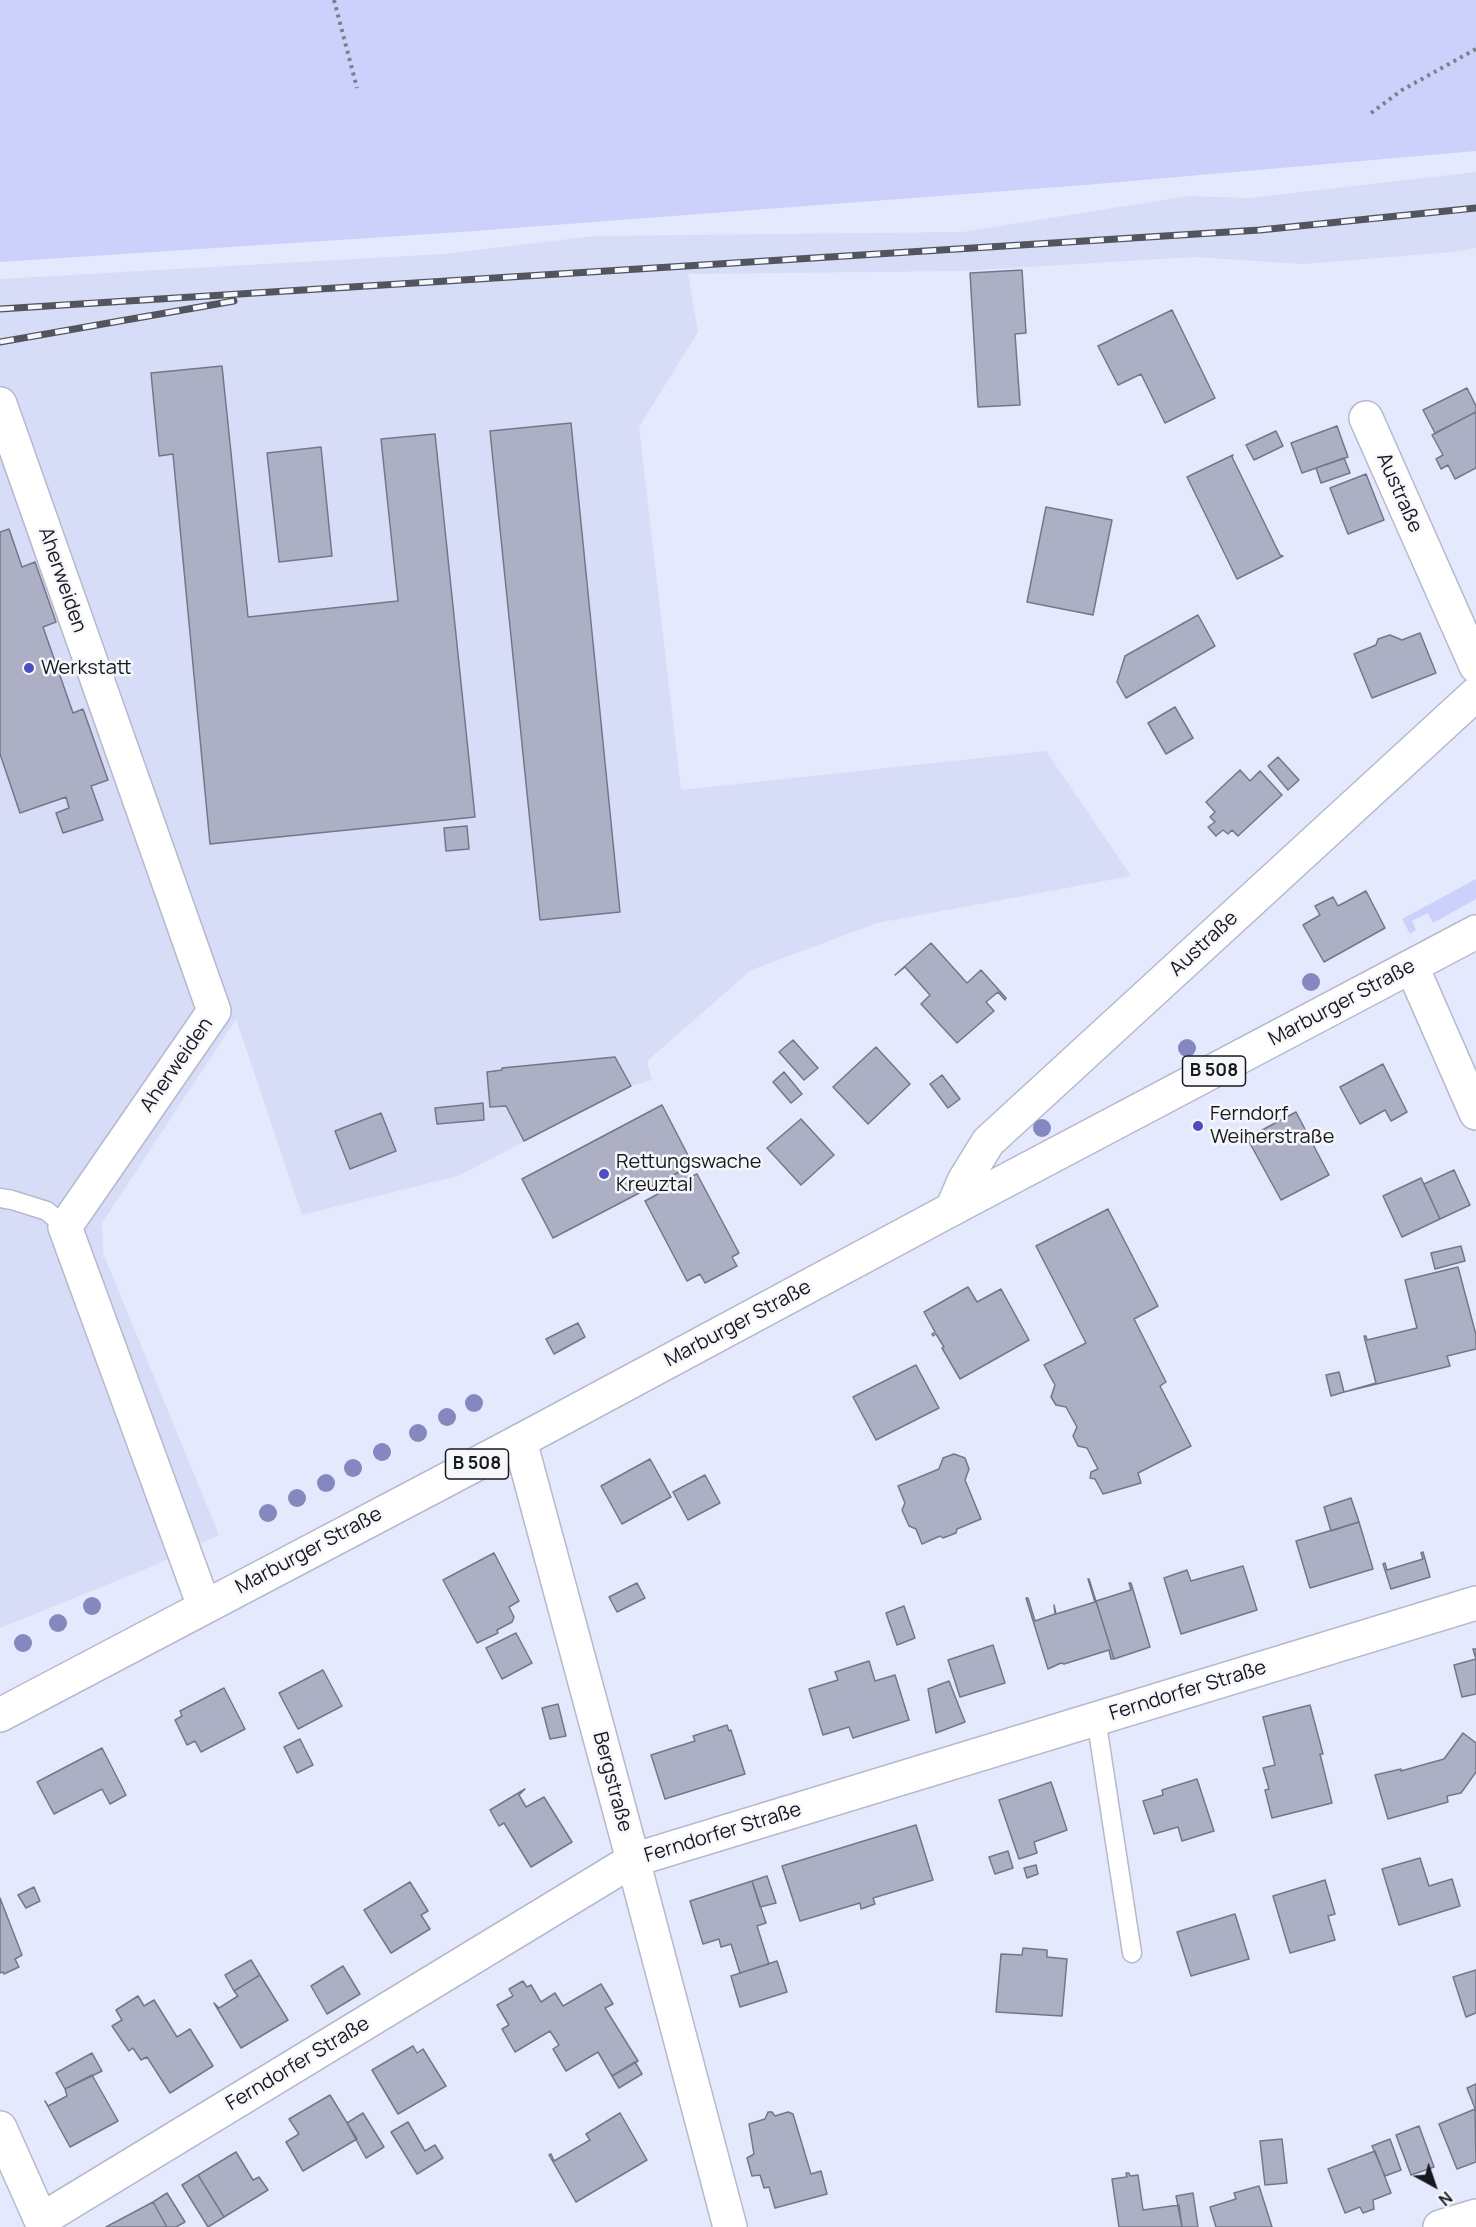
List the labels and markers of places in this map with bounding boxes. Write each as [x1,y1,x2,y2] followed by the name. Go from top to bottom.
[41,656,132,680] place label: Werkstatt
[22,661,36,675] marker: Werkstatt
[1210,1102,1334,1149] place label: Ferndorf Weiherstraße
[1191,1119,1205,1133] marker: Ferndorf Weiherstraße
[616,1150,761,1197] place label: Rettungswache Kreuztal
[597,1167,611,1181] marker: Rettungswache Kreuztal

